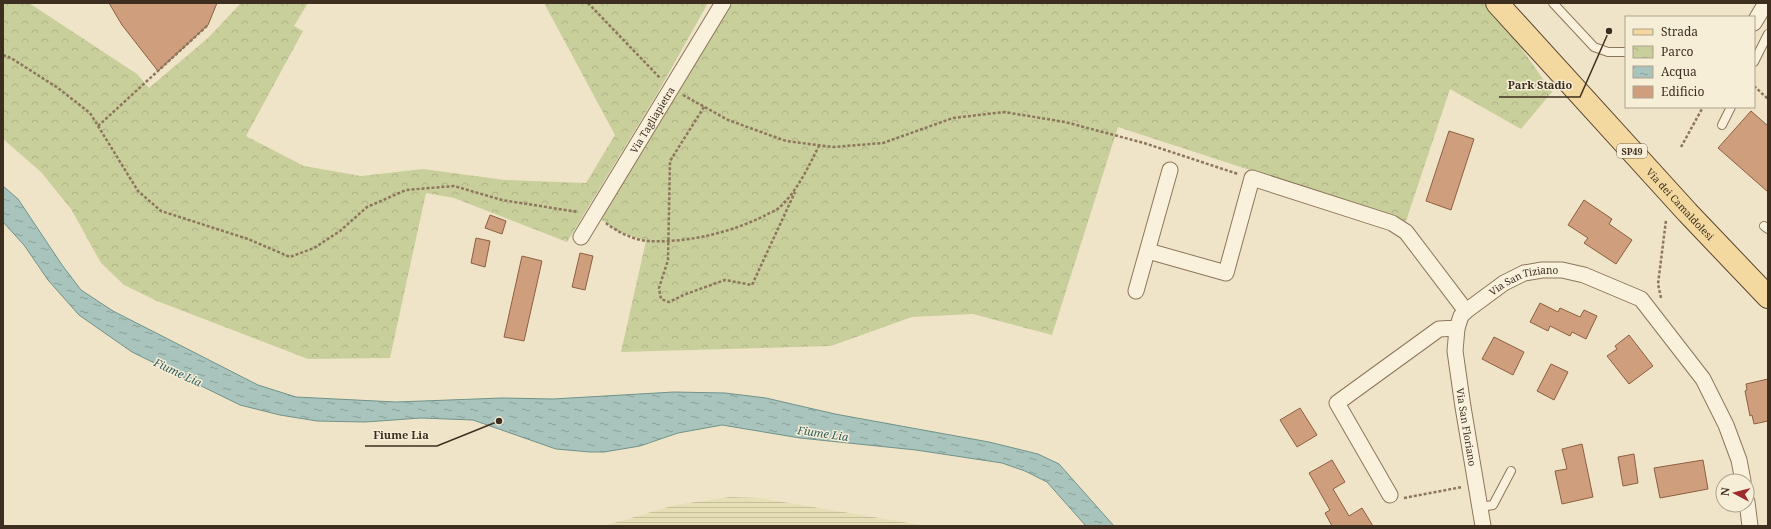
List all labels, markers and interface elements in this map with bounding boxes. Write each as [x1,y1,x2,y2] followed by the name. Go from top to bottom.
[1625,16,1755,108] legend
[1661,23,1698,40] text: Strada
[1661,43,1694,60] text: Parco
[1661,63,1697,80] text: Acqua
[1499,74,1580,97] callout: Park Stadio
[1508,77,1572,92] text: Park Stadio
[1661,83,1704,100] text: Edificio
[627,84,678,156] street label: Via Tagliapietra
[1617,144,1647,158] road number: SP49
[1643,165,1718,244] street label: Via dei Camaldolesi
[1486,263,1558,299] street label: Via San Tiziano
[151,354,205,390] water label: Fiume Lia
[1453,387,1480,467] street label: Via San Floriano
[796,422,850,444] water label: Fiume Lia
[365,423,437,446] callout: Fiume Lia
[373,427,429,442] text: Fiume Lia
[1715,473,1755,513] north arrow
[1717,486,1733,497] text: N

